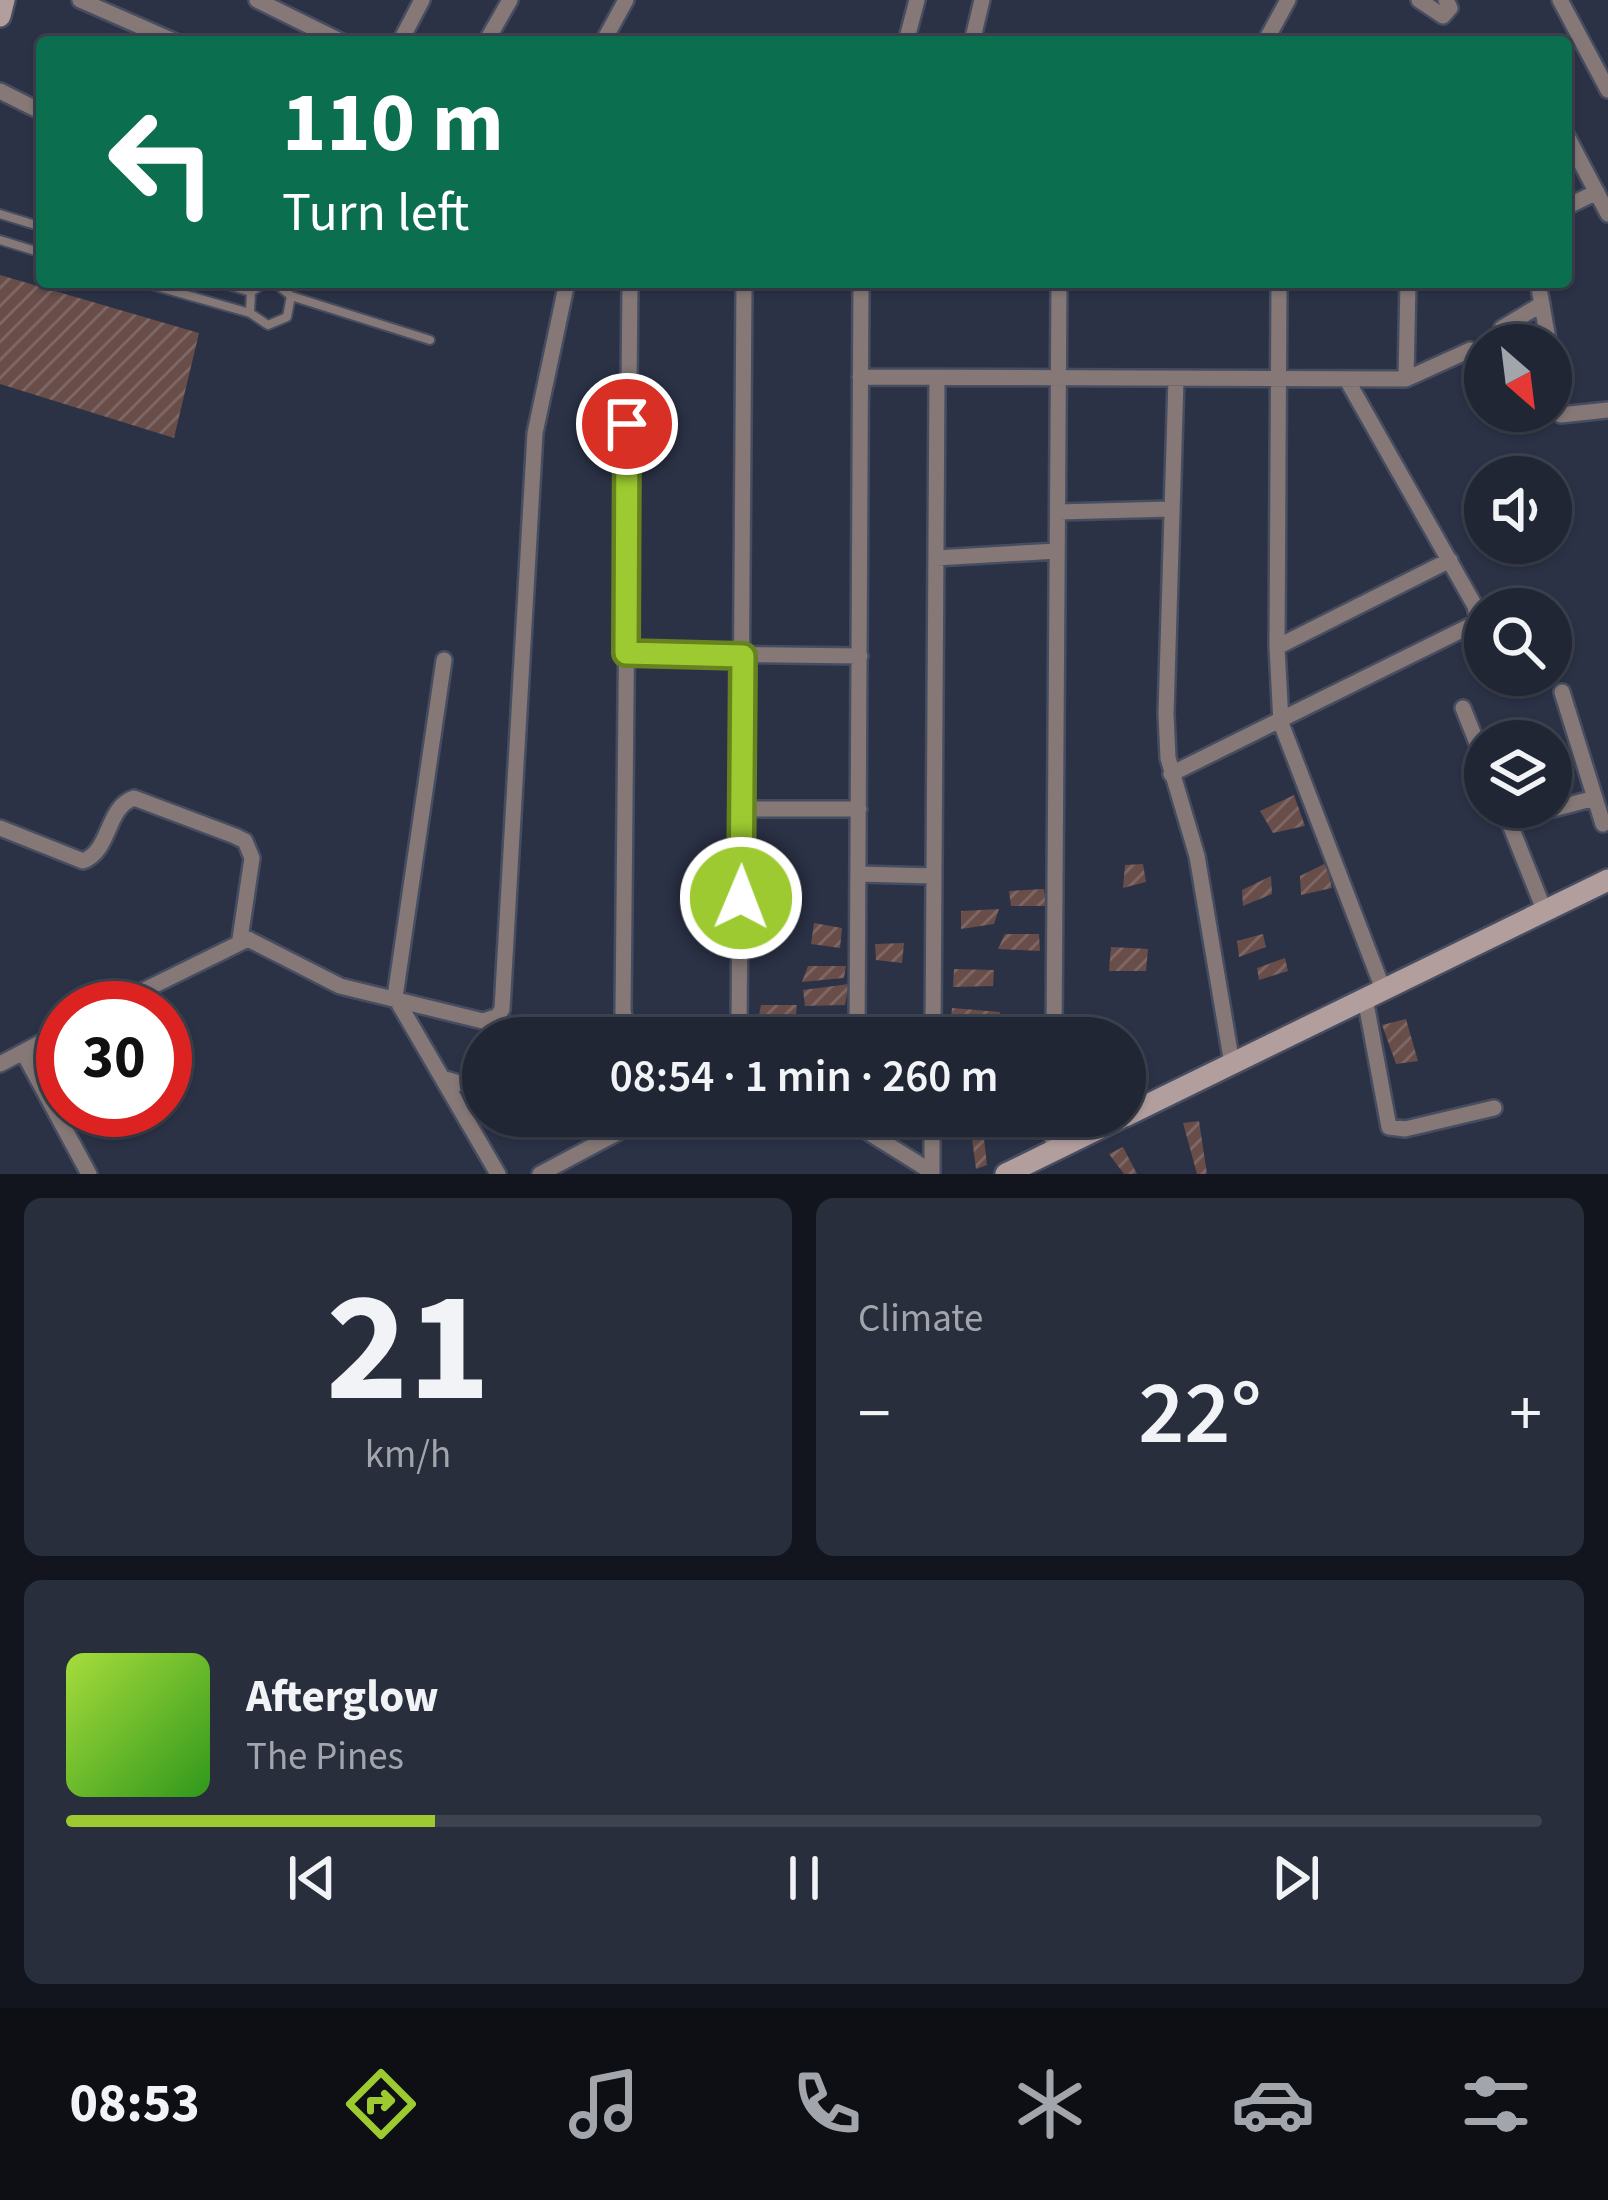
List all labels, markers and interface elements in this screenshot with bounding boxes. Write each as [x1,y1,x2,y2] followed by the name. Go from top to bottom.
[282,64,504,184] text: 110 m
[84,84,240,240] icon: left
[282,175,469,252] text: Turn left
[1464,324,1572,432] north arrow
[1464,324,1572,828] map controls
[576,373,678,475] pin
[594,391,660,457] icon: arrive
[1464,456,1572,564] button: sound
[1464,588,1572,696] button: search
[1464,720,1572,828] button: layers
[678,835,804,961] position arrow
[36,981,192,1137] speed limit sign: 30
[610,1045,998,1109] text: 08:54 · 1 min · 260 m
[326,1238,490,1460] text: 21
[858,1291,983,1347] text: Climate
[1138,1350,1262,1478] text: 22°
[858,1367,891,1461] text: −
[1509,1367,1542,1461] text: +
[365,1427,451,1483] text: km/h
[246,1665,439,1729] text: Afterglow
[246,1729,404,1785] text: The Pines
[279,1845,345,1911] icon: previous
[771,1845,837,1911] icon: pause
[1263,1845,1329,1911] icon: next
[339,2062,423,2146] icon: directions
[562,2062,646,2146] icon: music
[785,2062,869,2146] icon: phone
[1008,2062,1092,2146] icon: climate
[1231,2062,1315,2146] icon: car
[1454,2062,1538,2146] icon: filters
[70,2066,200,2143] text: 08:53

